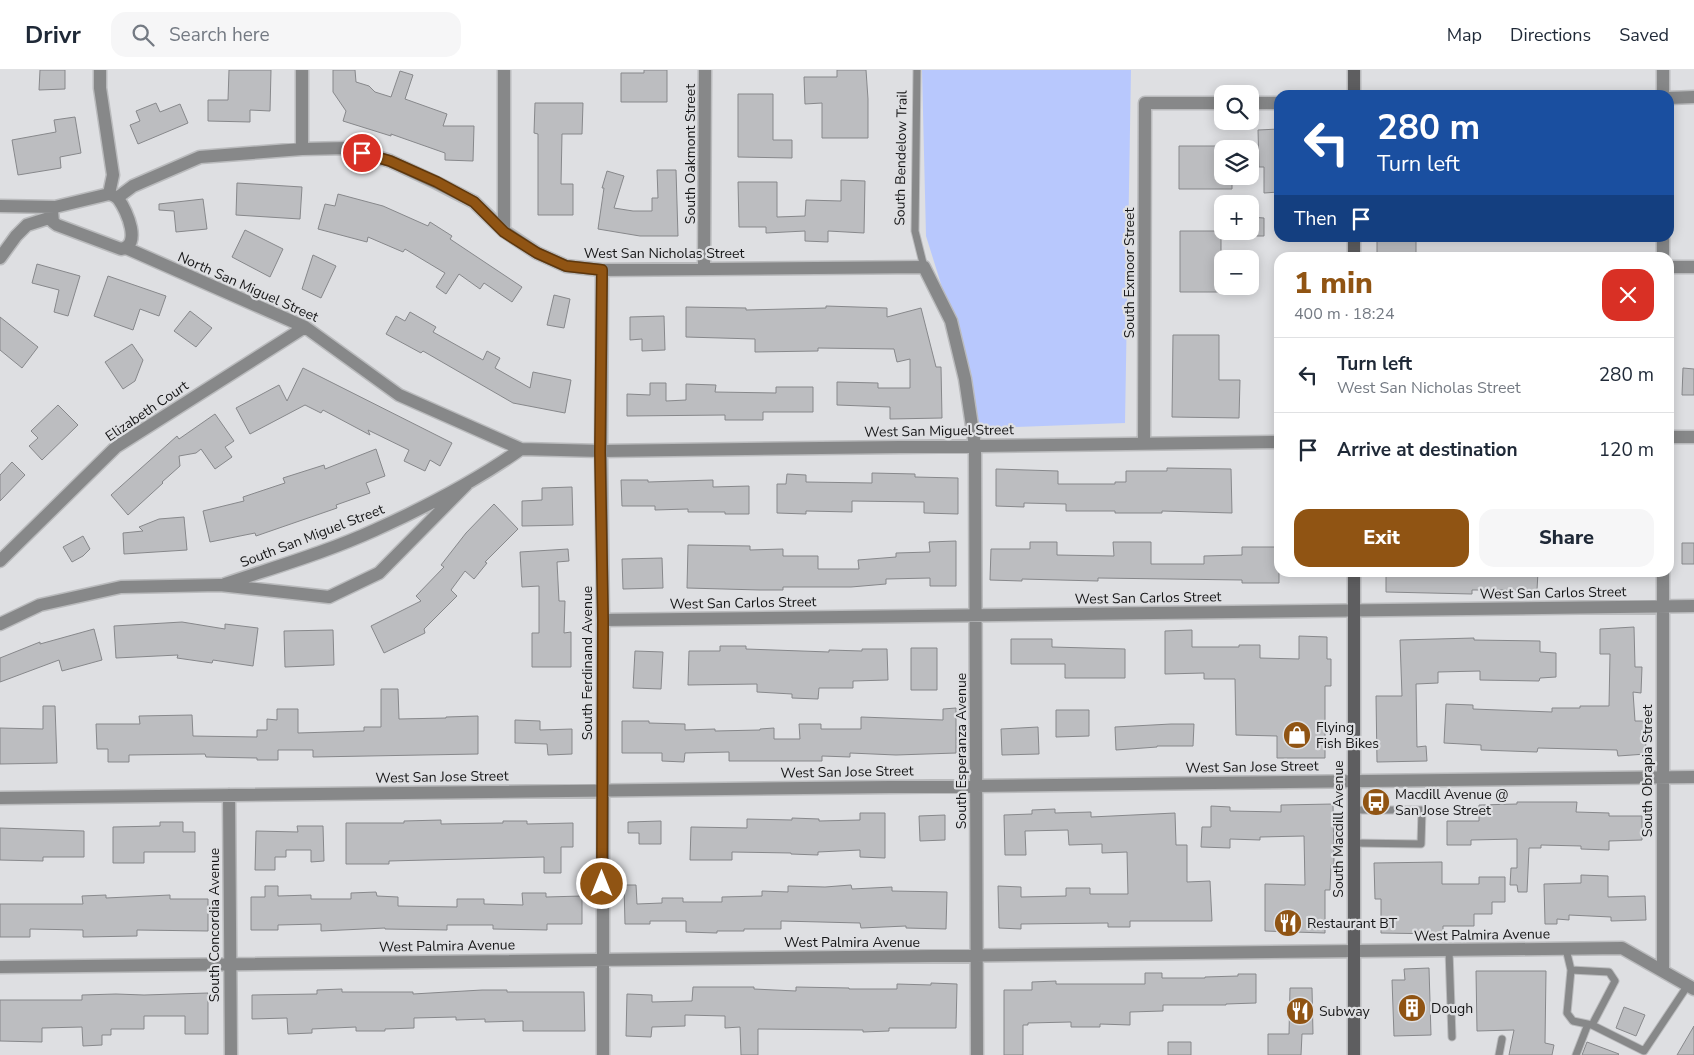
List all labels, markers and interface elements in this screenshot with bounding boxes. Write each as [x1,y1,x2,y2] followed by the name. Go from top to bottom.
[111,12,461,57] search box
[25,19,81,51] text: Drivr
[129,21,157,49] icon: search
[169,22,270,48] text: Search here
[1447,23,1482,47] text: Map
[1510,23,1591,47] text: Directions
[1619,23,1669,47] text: Saved
[681,84,700,224] street label: South Oakmont Street
[1214,85,1259,295] map controls
[1214,85,1259,130] button: search
[890,89,912,226] street label: South Bendelow Trail
[1377,104,1480,151] text: 280 m
[1294,110,1359,175] icon: left
[341,132,383,174] pin
[348,139,376,167] icon: arrive
[1214,140,1259,185] button: layers
[1377,149,1460,179] text: Turn left
[1214,195,1259,240] button: +
[1347,205,1375,233] icon: arrive
[1294,206,1337,232] text: Then
[1120,208,1139,338] street label: South Exmoor Street
[584,244,744,263] street label: West San Nicholas Street
[175,247,321,327] street label: North San Miguel Street
[1214,250,1259,295] button: −
[1294,263,1373,304] text: 1 min
[1602,269,1654,321] button: close
[1294,303,1395,325] text: 400 m · 18:24
[1337,351,1412,377] text: Turn left
[1294,361,1322,389] icon: left
[1599,362,1654,388] text: 280 m
[102,376,192,446] street label: Elizabeth Court
[1337,377,1521,399] text: West San Nicholas Street
[864,420,1014,442] street label: West San Miguel Street
[1294,436,1322,464] icon: arrive
[1337,437,1518,463] text: Arrive at destination
[1599,437,1654,463] text: 120 m
[237,500,387,572] street label: South San Miguel Street
[1294,509,1469,567] button: Exit
[1479,509,1654,567] button: Share
[1479,582,1627,604] street label: West San Carlos Street
[578,586,597,740] street label: South Ferdinand Avenue
[1074,587,1222,609] street label: West San Carlos Street
[669,592,817,614] street label: West San Carlos Street
[952,673,971,829] street label: South Esperanza Avenue
[1638,705,1657,837] street label: South Obrapia Street
[1316,718,1379,753] place label: Flying Fish Bikes
[1282,720,1312,750] shop icon: Flying Fish Bikes
[1185,756,1319,778] street label: West San Jose Street
[1329,760,1348,898] street label: South Macdill Avenue
[780,761,914,783] street label: West San Jose Street
[375,766,509,788] street label: West San Jose Street
[1395,785,1509,820] place label: Macdill Avenue @ San Jose Street
[1361,787,1391,817] bus stop icon: Macdill Avenue @ San Jose Street
[205,848,224,1002] street label: South Concordia Avenue
[575,857,627,909] position arrow
[1273,908,1303,938] restaurant icon: Restaurant BT
[1307,914,1398,933] place label: Restaurant BT
[1414,924,1550,946] street label: West Palmira Avenue
[784,933,920,952] street label: West Palmira Avenue
[379,935,515,957] street label: West Palmira Avenue
[1397,993,1427,1023] building icon: Dough
[1285,996,1315,1026] restaurant icon: Subway
[1431,999,1473,1018] place label: Dough
[1319,1002,1371,1021] place label: Subway

